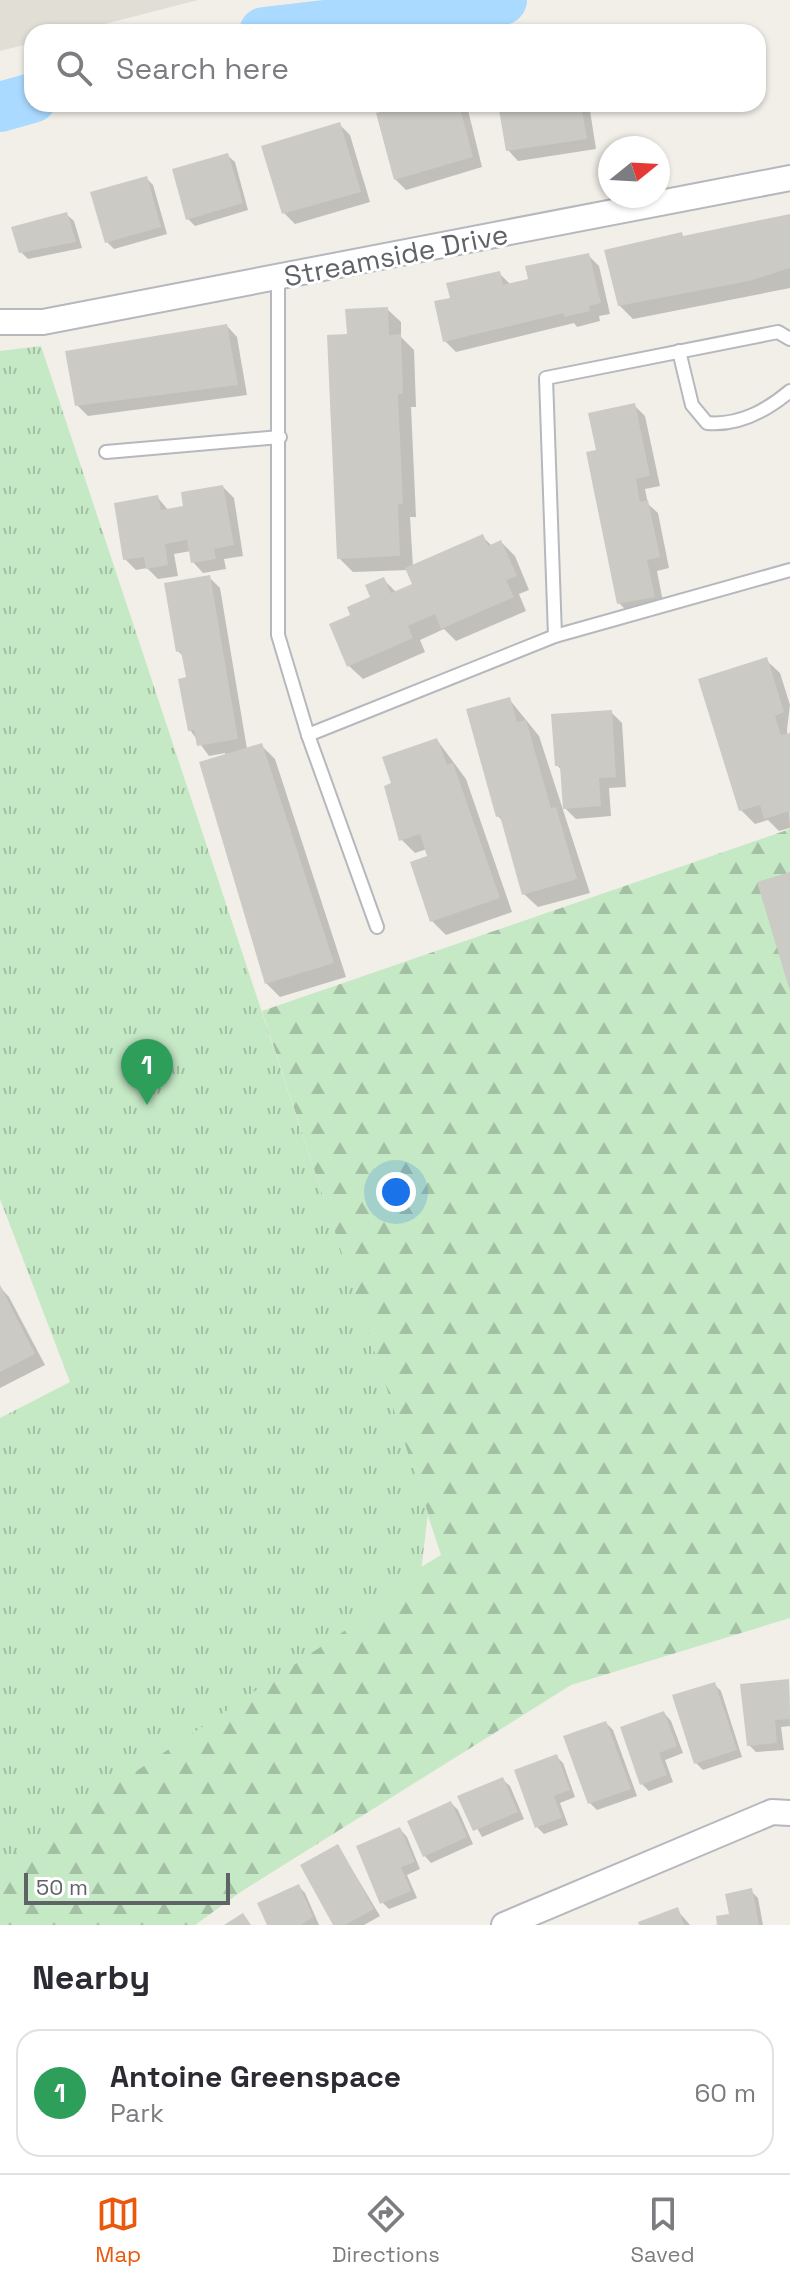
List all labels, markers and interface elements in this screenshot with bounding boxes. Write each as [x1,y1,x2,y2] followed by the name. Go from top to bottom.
[24,24,766,112] search box
[52,46,96,90] icon: search
[116,49,289,88] text: Search here
[598,136,670,208] north arrow
[281,216,511,294] street label: Streamside Drive
[121,1039,173,1105] pin: 1
[376,1172,416,1212] your location
[24,1869,230,1905] scale bar
[36,1873,88,1901] text: 50 m
[32,1956,150,1999] text: Nearby
[110,2057,401,2096] text: Antoine Greenspace
[54,2076,66,2110] text: 1
[694,2076,756,2110] text: 60 m
[110,2096,164,2130] text: Park
[95,2192,141,2268] tab: Map
[332,2192,440,2268] tab: Directions
[630,2192,695,2268] tab: Saved

